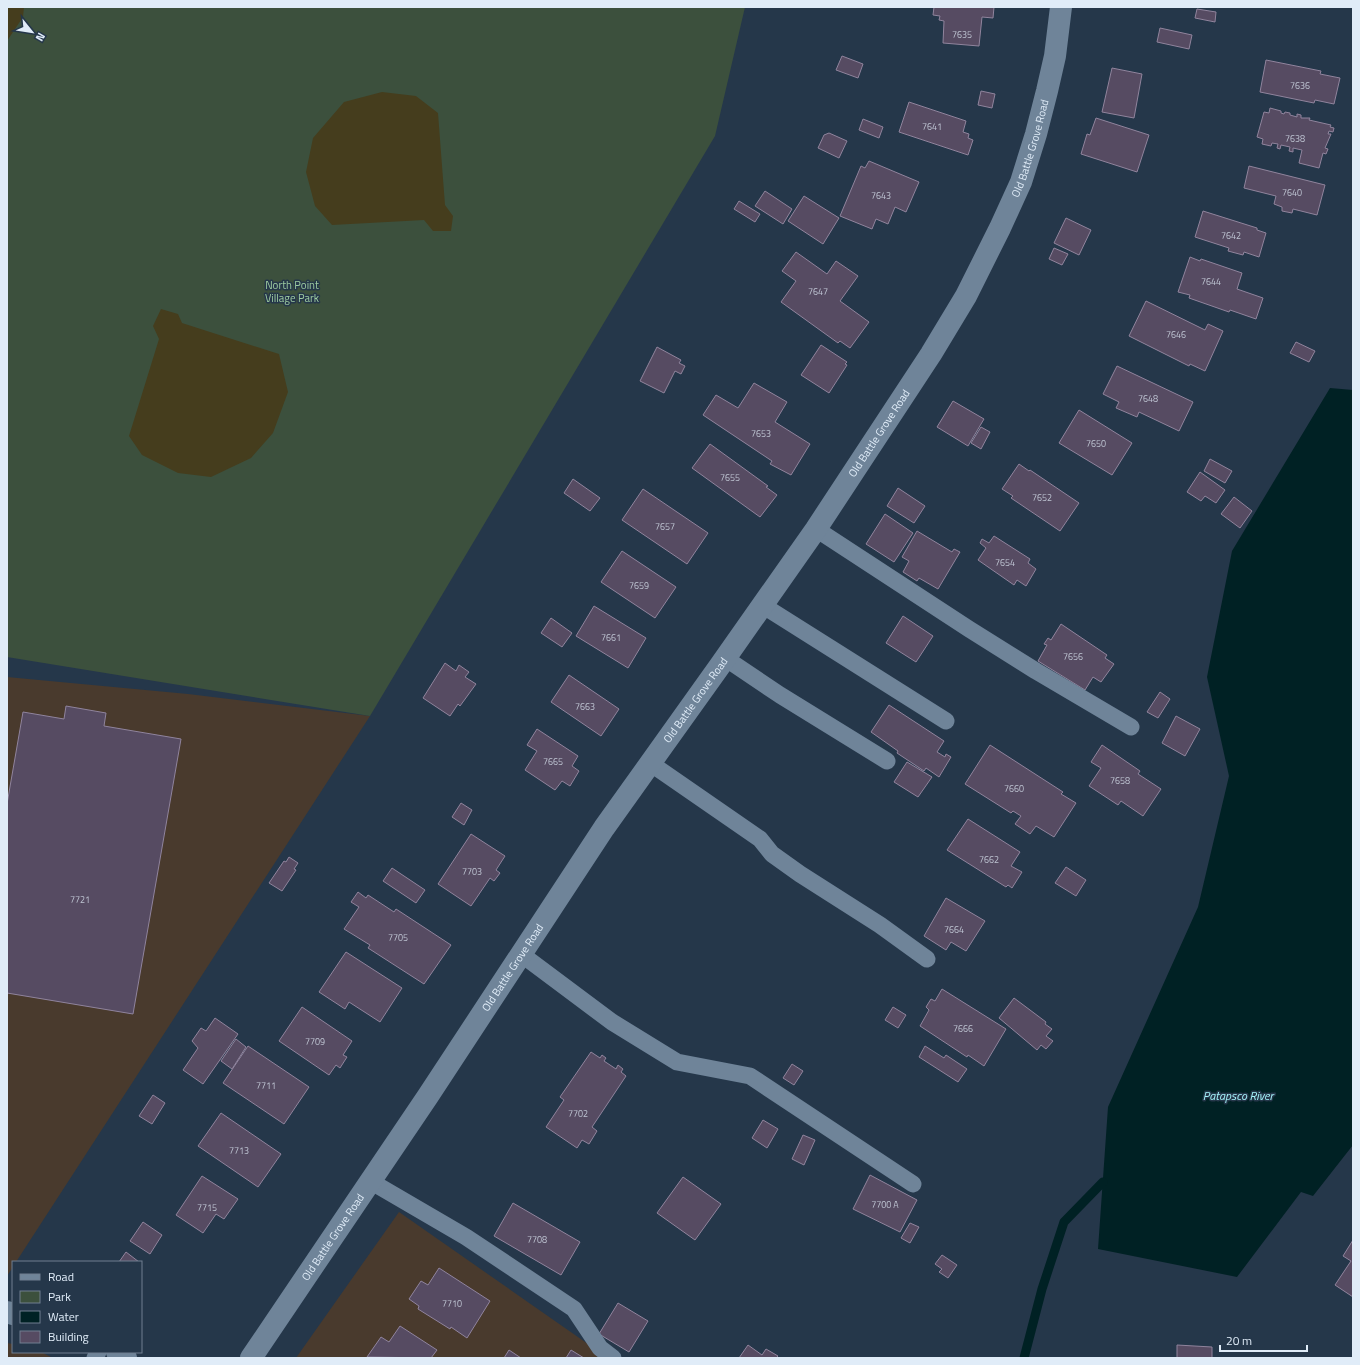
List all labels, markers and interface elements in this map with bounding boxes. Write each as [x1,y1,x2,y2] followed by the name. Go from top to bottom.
[12,12,52,52] north arrow
[952,28,972,41] house number: 7635
[32,30,49,44] text: N
[1290,79,1310,92] house number: 7636
[1007,97,1053,200] street label: Old Battle Grove Road
[922,120,942,133] house number: 7641
[1285,132,1305,145] house number: 7638
[1282,186,1302,199] house number: 7640
[871,189,891,202] house number: 7643
[1221,229,1241,242] house number: 7642
[1201,275,1221,288] house number: 7644
[265,277,320,306] park label: North Point Village Park
[808,285,828,298] house number: 7647
[1166,328,1186,341] house number: 7646
[844,386,914,480] street label: Old Battle Grove Road
[1138,392,1158,405] house number: 7648
[751,427,771,440] house number: 7653
[1086,437,1106,450] house number: 7650
[720,471,740,484] house number: 7655
[1032,491,1052,504] house number: 7652
[655,520,675,533] house number: 7657
[995,556,1015,569] house number: 7654
[629,579,649,592] house number: 7659
[601,631,621,644] house number: 7661
[1063,650,1083,663] house number: 7656
[659,654,732,746] street label: Old Battle Grove Road
[575,700,595,713] house number: 7663
[543,755,563,768] house number: 7665
[1110,774,1130,787] house number: 7658
[1004,782,1024,795] house number: 7660
[979,853,999,866] house number: 7662
[462,865,482,878] house number: 7703
[70,893,90,906] house number: 7721
[478,920,547,1014] street label: Old Battle Grove Road
[944,923,964,936] house number: 7664
[388,931,408,944] house number: 7705
[953,1022,973,1035] house number: 7666
[305,1035,325,1048] house number: 7709
[256,1079,276,1092] house number: 7711
[1203,1086,1276,1105] water label: Patapsco River
[568,1107,588,1120] house number: 7702
[229,1144,249,1157] house number: 7713
[298,1190,368,1284] street label: Old Battle Grove Road
[871,1198,899,1211] house number: 7700 A
[197,1201,217,1214] house number: 7715
[527,1233,547,1246] house number: 7708
[12,1261,142,1353] legend
[48,1267,74,1286] text: Road
[48,1287,71,1306] text: Park
[442,1297,462,1310] house number: 7710
[48,1307,79,1326] text: Water
[48,1327,89,1346] text: Building
[1220,1327,1307,1353] scale bar
[1226,1331,1252,1350] text: 20 m

